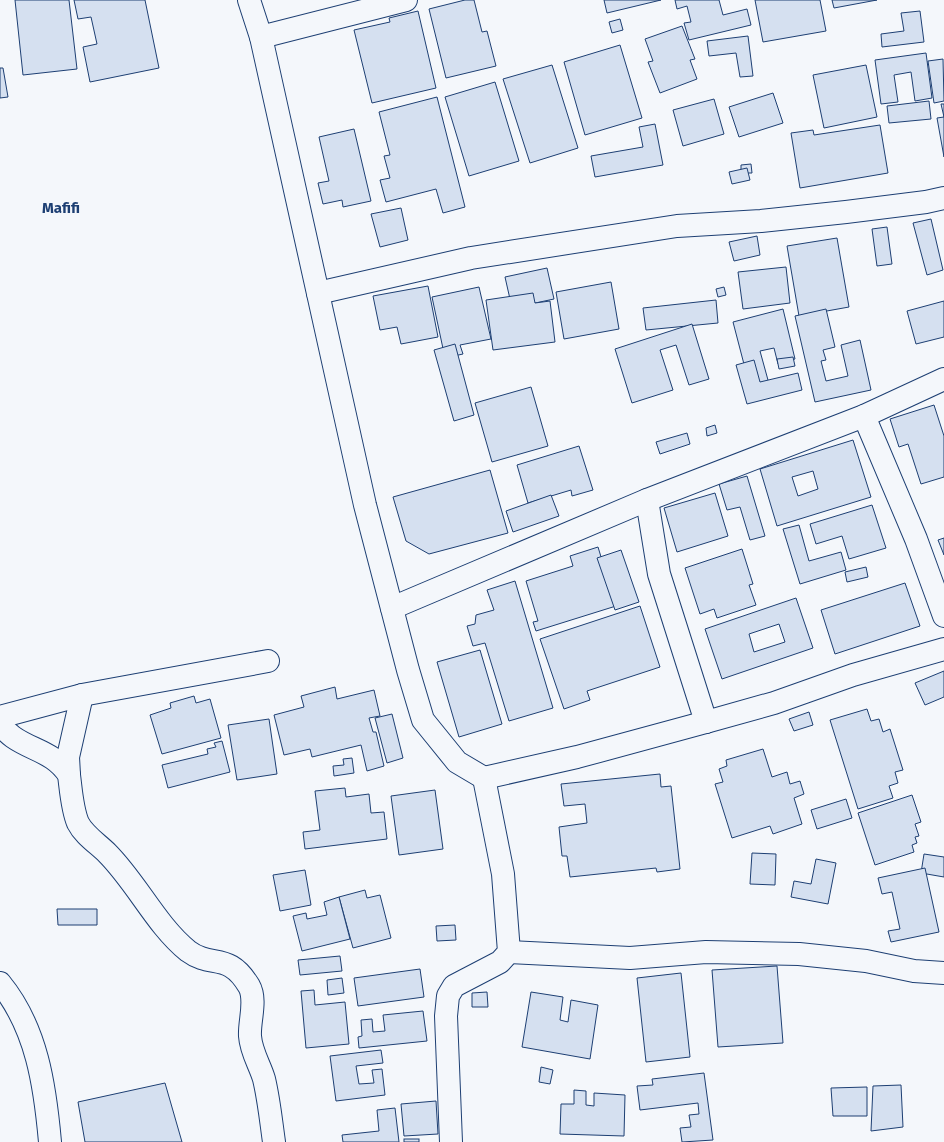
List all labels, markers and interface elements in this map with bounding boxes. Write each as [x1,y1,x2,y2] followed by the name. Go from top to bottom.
[42,199,80,217] district label: Mafifi

